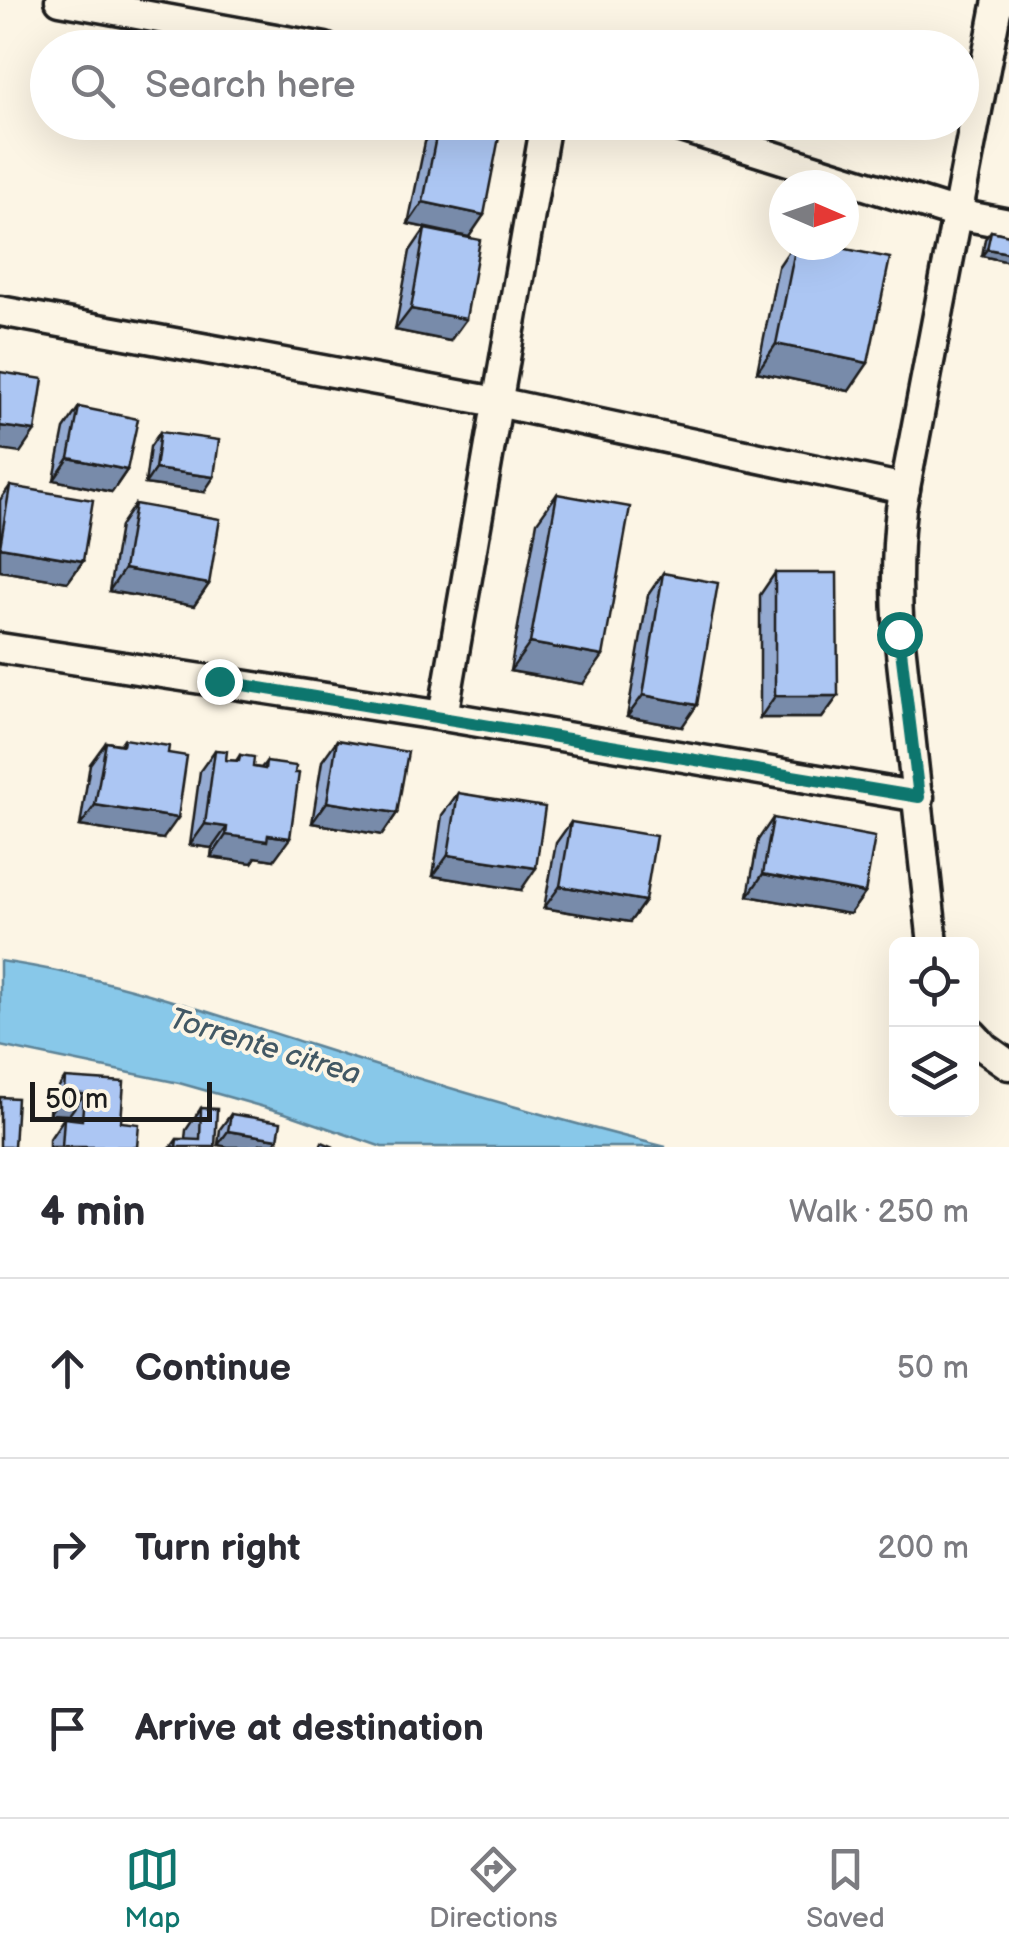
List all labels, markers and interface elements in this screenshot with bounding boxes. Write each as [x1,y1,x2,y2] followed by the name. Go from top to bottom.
[30,30,979,140] search box
[65,58,120,113] icon: search
[145,63,356,108] text: Search here
[769,170,859,260] north arrow
[877,612,923,658] route start
[197,659,243,705] route end
[889,937,979,1117] map controls
[889,937,979,1027] button: locate
[165,1001,365,1093] water label: Torrente citrea
[889,1027,979,1117] button: layers
[30,1077,212,1122] scale bar
[45,1083,108,1116] text: 50 m
[40,1187,146,1238] text: 4 min
[789,1193,969,1232] text: Walk · 250 m
[40,1341,95,1396] icon: ahead
[135,1346,291,1391] text: Continue
[897,1349,969,1388] text: 50 m
[40,1521,95,1576] icon: right
[135,1526,300,1571] text: Turn right
[877,1529,969,1568] text: 200 m
[40,1701,95,1756] icon: arrive
[135,1706,484,1751] text: Arrive at destination
[124,1842,181,1935] tab: Map
[429,1842,558,1935] tab: Directions
[806,1842,885,1935] tab: Saved

